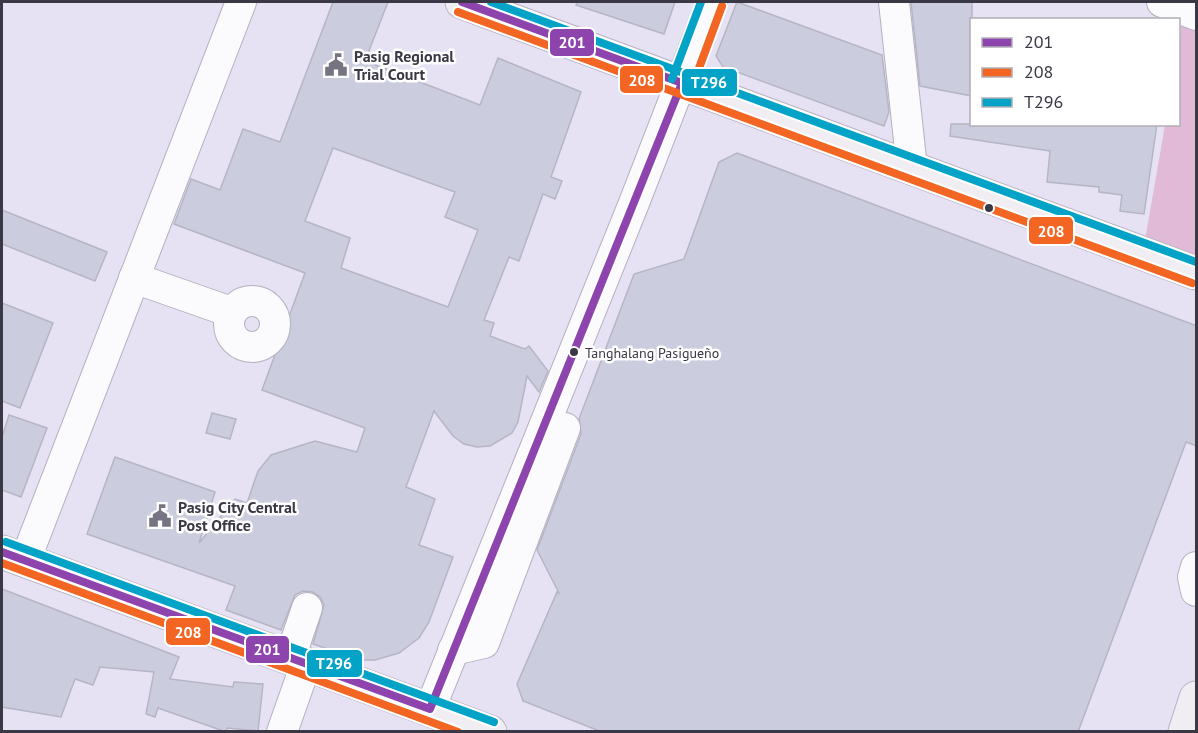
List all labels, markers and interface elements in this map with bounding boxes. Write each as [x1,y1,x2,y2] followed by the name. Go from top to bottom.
[970,18,1180,126] legend
[549,28,595,57] line badge: 201
[1024,30,1053,53] text: 201
[558,32,586,52] text: 201
[354,46,454,84] place label: Pasig Regional Trial Court
[323,52,349,78] public building icon: Pasig Regional Trial Court
[1024,60,1053,83] text: 208
[619,65,664,94] line badge: 208
[681,68,738,97] line badge: T296
[628,70,656,90] text: 208
[691,72,727,92] text: T296
[1024,90,1063,113] text: T296
[983,202,995,214] unlabelled marker
[1028,216,1074,245] line badge: 208
[1037,221,1065,241] text: 208
[585,344,719,362] place label: Tanghalang Pasigueño
[568,346,580,358] marker: Tanghalang Pasigueño
[178,497,297,535] place label: Pasig City Central Post Office
[147,503,173,529] public building icon: Pasig City Central Post Office
[165,617,211,646] line badge: 208
[174,622,202,642] text: 208
[245,635,290,664] line badge: 201
[253,639,281,659] text: 201
[306,649,363,678] line badge: T296
[316,653,352,673] text: T296

